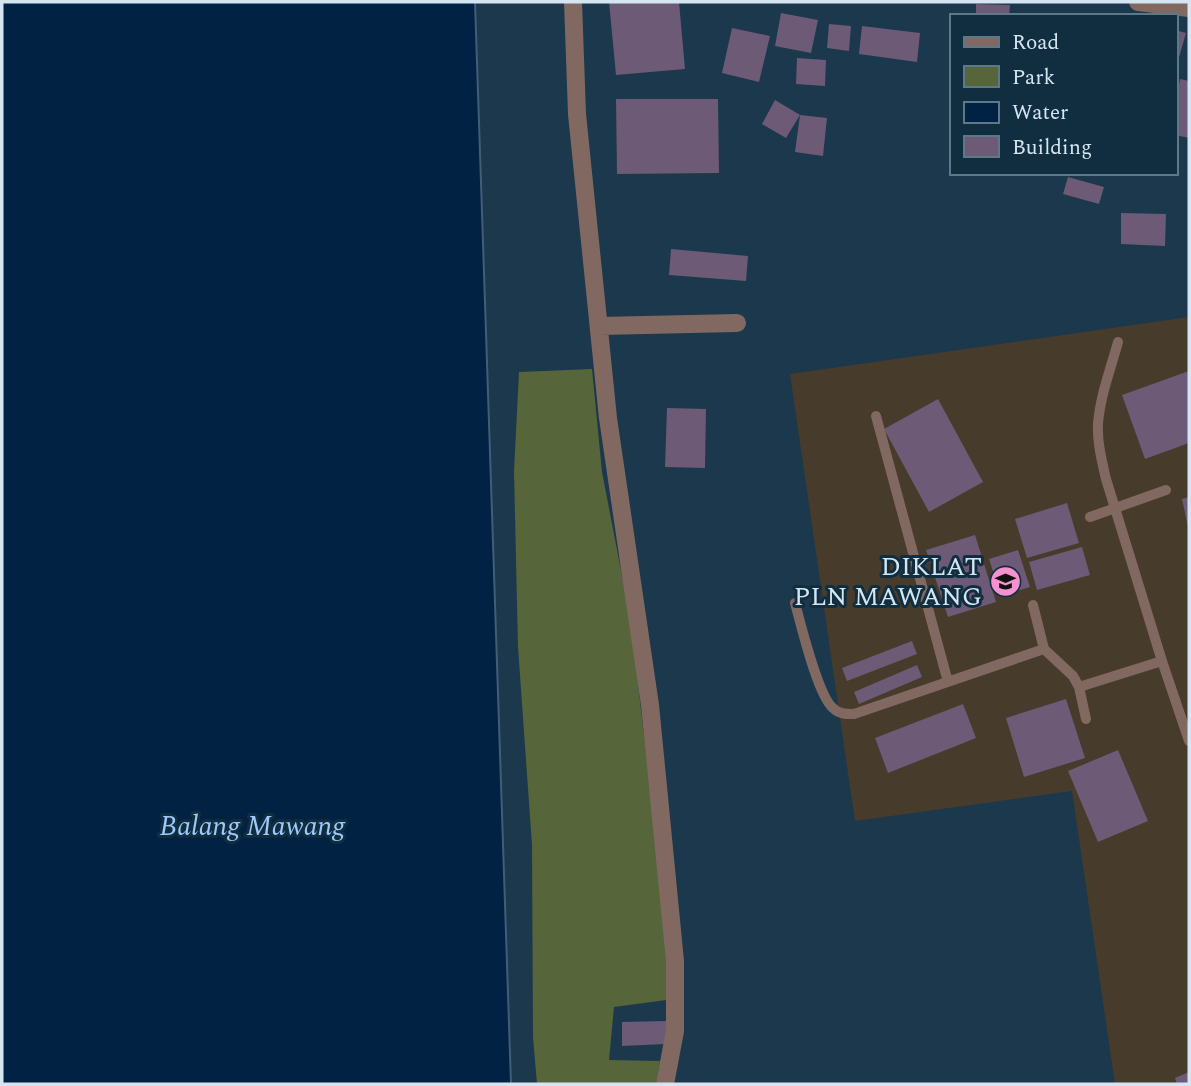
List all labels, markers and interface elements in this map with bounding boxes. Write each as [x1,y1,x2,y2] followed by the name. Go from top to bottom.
[950,14,1177,175] legend
[1012,27,1059,59] text: Road
[1012,62,1056,94] text: Park
[1012,97,1068,129] text: Water
[1012,132,1092,164] text: Building
[794,547,982,617] place label: DIKLAT PLN MAWANG
[988,565,1022,599] school or university icon: DIKLAT PLN MAWANG
[159,805,346,848] water label: Balang Mawang

